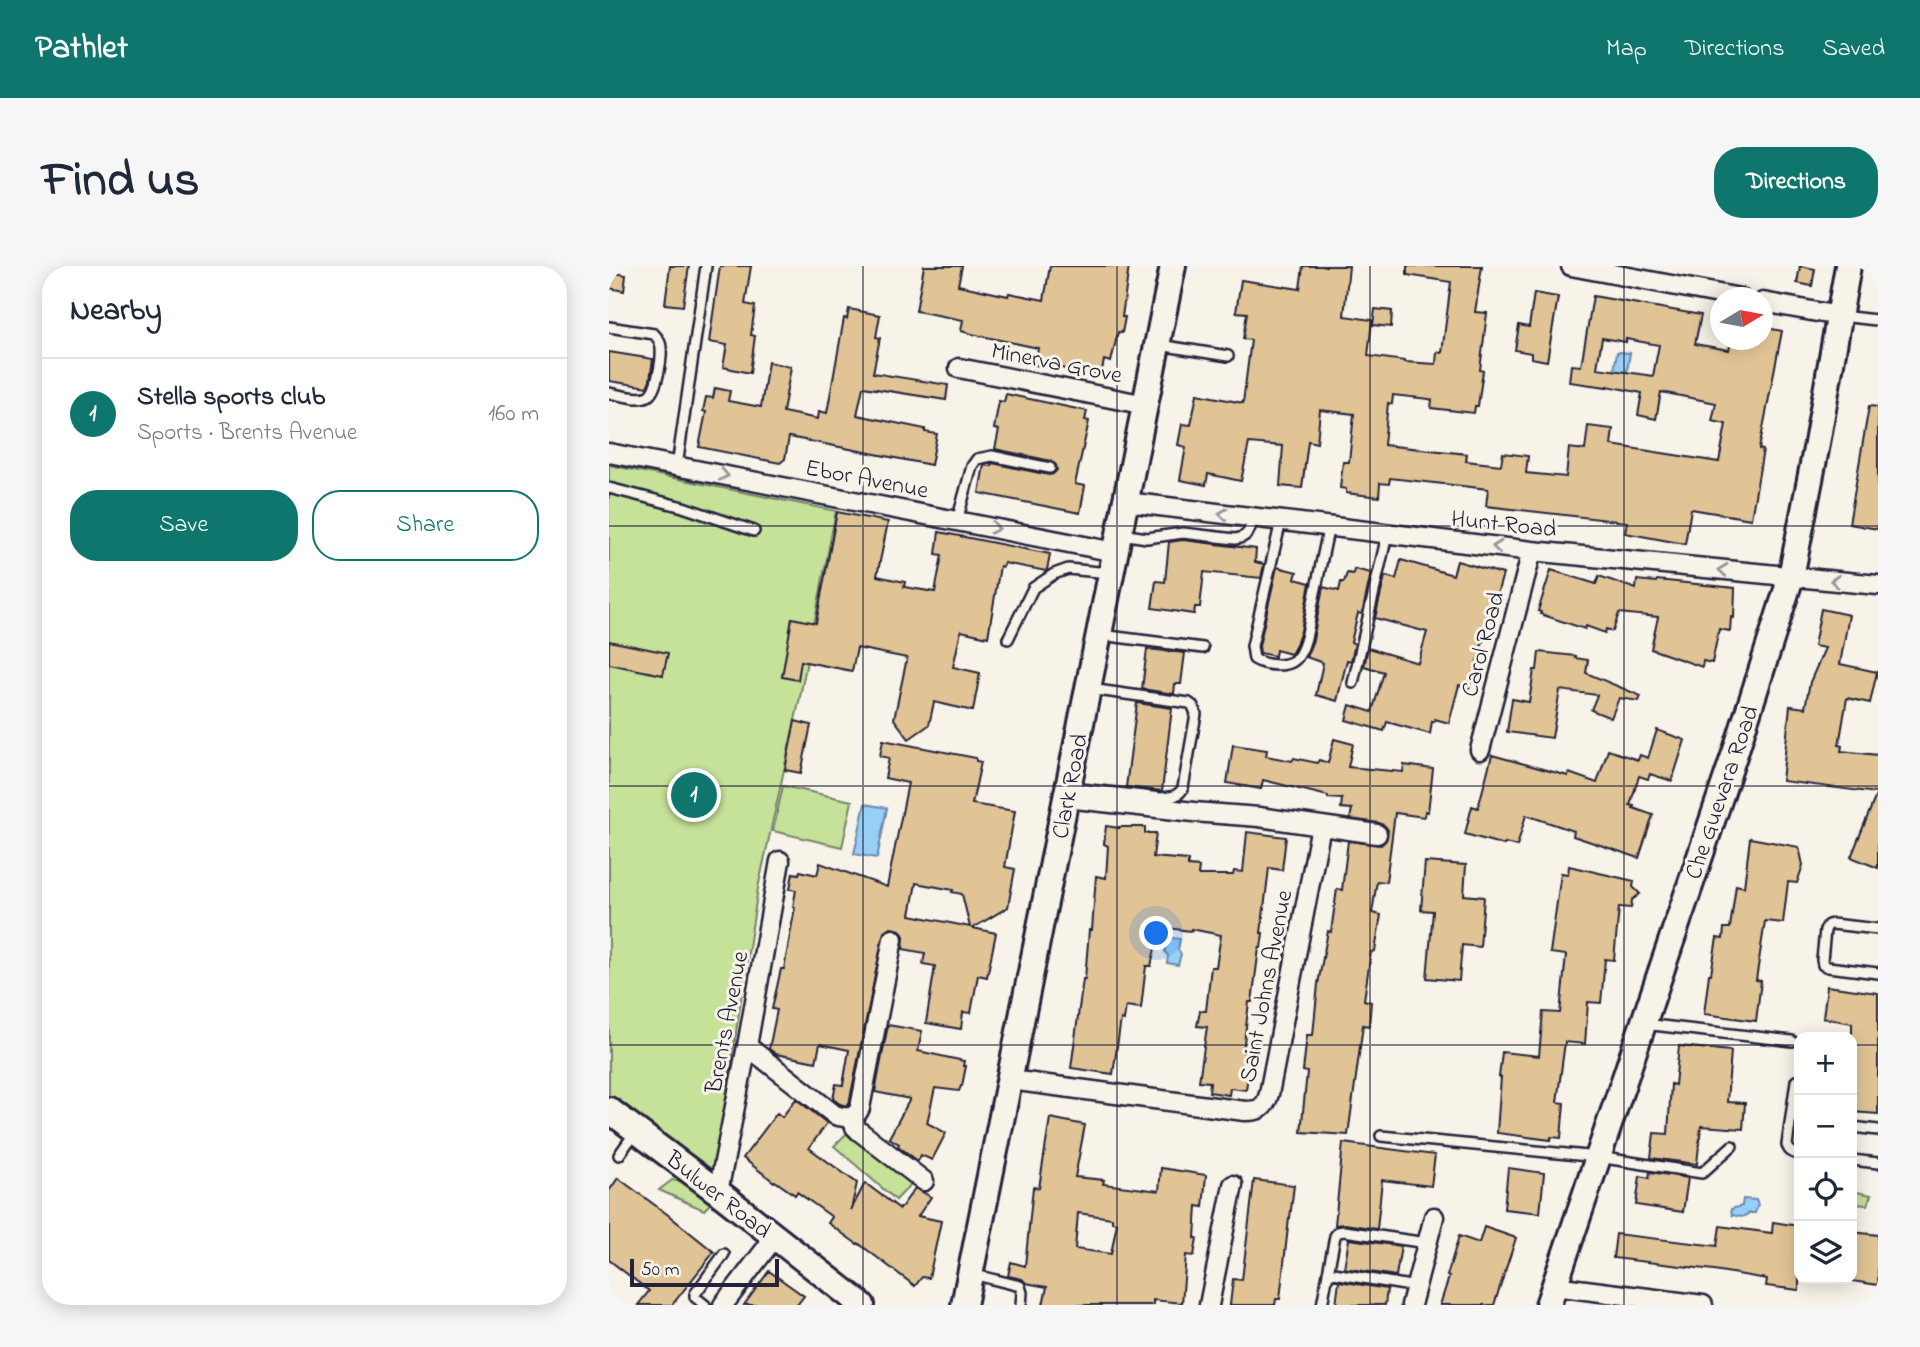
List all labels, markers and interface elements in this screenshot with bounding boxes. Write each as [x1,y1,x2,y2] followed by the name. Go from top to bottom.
[35,25,128,73] text: Pathlet
[1606,32,1647,67] text: Map
[1685,32,1784,67] text: Directions
[1822,32,1885,67] text: Saved
[42,146,199,218] text: Find us
[1714,147,1878,218] button: Directions
[1710,287,1773,350] north arrow
[70,290,162,334] text: Nearby
[988,335,1125,394] street label: Minerva Grove
[137,379,325,417] text: Stella sports club
[89,398,97,431] text: 1
[488,398,539,431] text: 160 m
[137,417,357,450] text: Sports · Brents Avenue
[802,451,931,510] street label: Ebor Avenue
[718,467,730,482] one-way arrow
[70,490,298,561] button: Save
[312,490,539,561] button: Share
[1449,503,1559,548] street label: Hunt Road
[1217,506,1228,521] one-way arrow
[989,520,1001,535] one-way arrow
[1491,539,1503,554] one-way arrow
[1718,563,1729,578] one-way arrow
[1829,574,1840,589] one-way arrow
[1454,588,1515,701] street label: Carol Road
[1677,701,1770,884] street label: Che Guevara Road
[1044,730,1099,842] street label: Clark Road
[671,769,717,821] pin: 1
[1232,887,1303,1086] street label: Saint Johns Avenue
[1139,916,1173,950] your location
[697,948,759,1098] street label: Brents Avenue
[1794,1032,1857,1284] map controls
[1794,1032,1857,1095] button: +
[1794,1095,1857,1158] button: −
[656,1143,778,1249] street label: Bulwer Road
[1794,1158,1857,1221] button: locate
[1794,1221,1857,1284] button: layers
[630,1256,779,1288] scale bar
[641,1257,680,1284] text: 50 m

